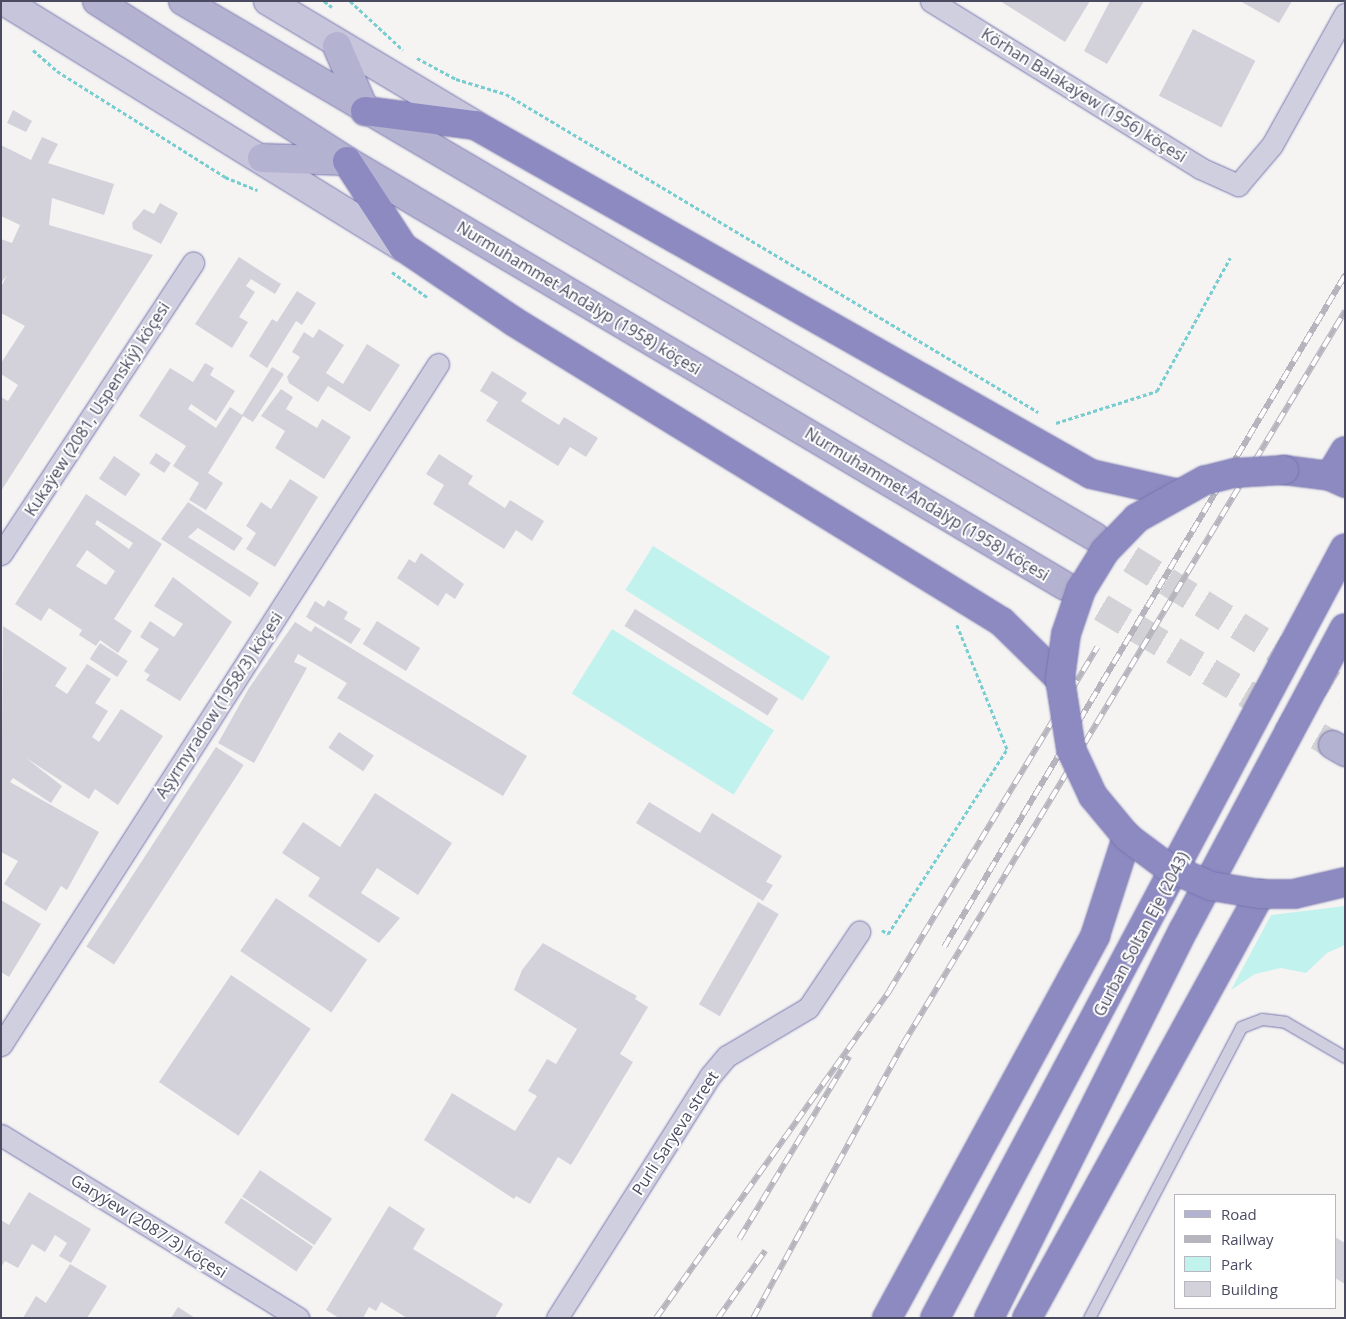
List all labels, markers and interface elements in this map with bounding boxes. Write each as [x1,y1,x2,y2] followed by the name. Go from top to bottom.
[978,24,1190,166] street label: Körhan Balakaýew (1956) köçesi
[453,217,705,379] street label: Nurmuhammet Andalyp (1958) köçesi
[21,298,173,520] street label: Kukaýew (2081, Uspenskiý) köçesi
[801,423,1053,585] street label: Nurmuhammet Andalyp (1958) köçesi
[152,608,286,802] street label: Aşyrmyradow (1958/3) köçesi
[1089,848,1193,1020] street label: Gurban Soltan Eje (2043)
[628,1067,722,1199] street label: Purli Saryeva street
[68,1170,230,1282] street label: Garyýew (2087/3) köçesi
[1174,1194,1336,1309] legend
[1221,1204,1257,1224] text: Road
[1221,1229,1274,1249] text: Railway
[1221,1254,1252,1274] text: Park
[1221,1279,1278,1299] text: Building

